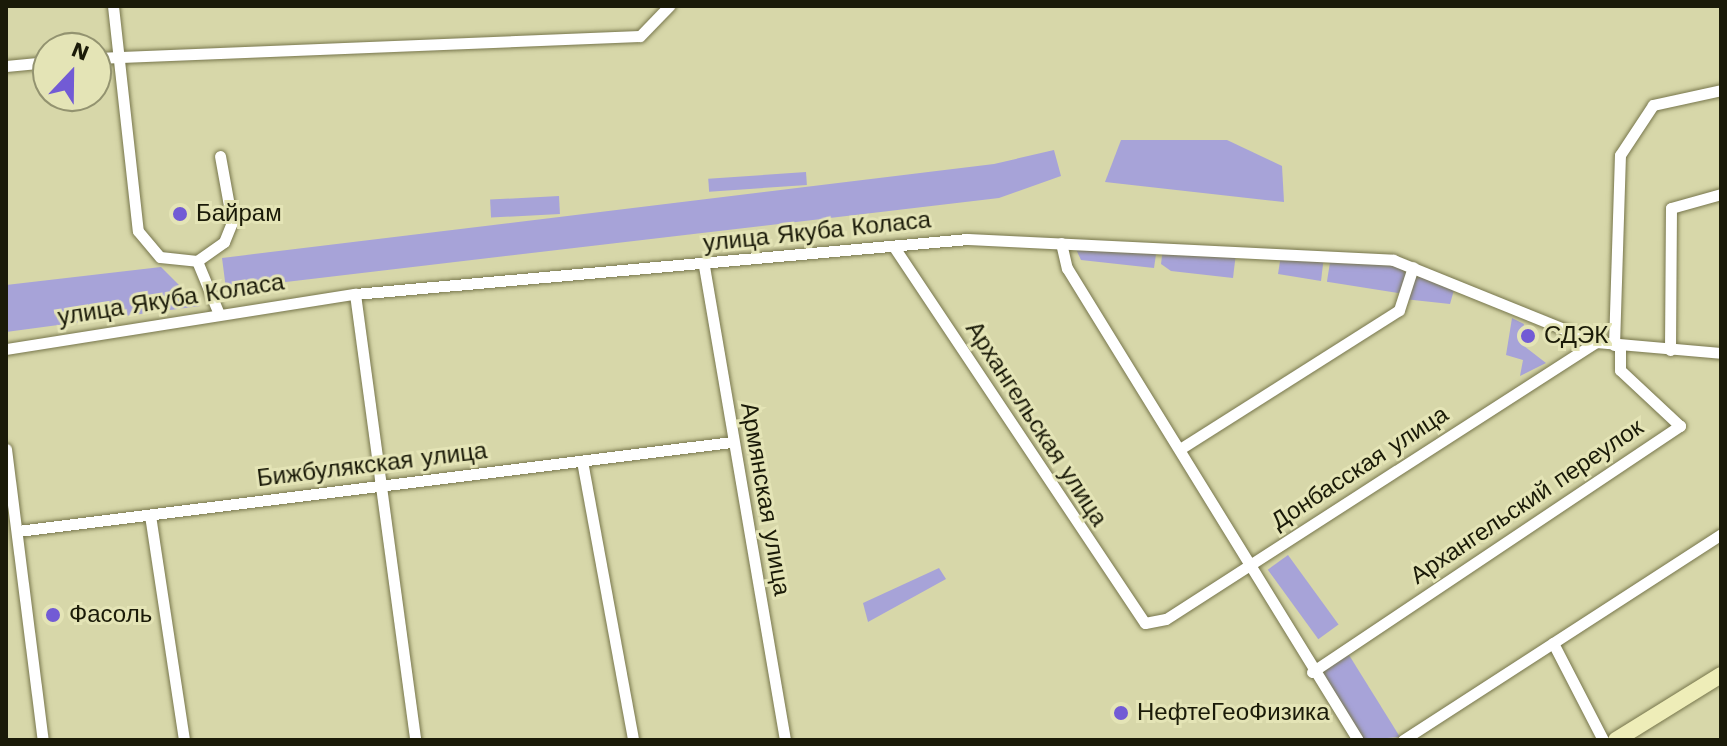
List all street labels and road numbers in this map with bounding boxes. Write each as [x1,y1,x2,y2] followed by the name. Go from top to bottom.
[702,206,932,258] street label: улица Якуба Коласа
[56,268,286,332] street label: улица Якуба Коласа
[959,316,1113,532] street label: Архангельская улица
[734,400,796,598] street label: Армянская улица
[1266,400,1454,536] street label: Донбасская улица
[1405,413,1649,591] street label: Архангельский переулок
[255,437,489,493] street label: Бижбулякская улица

